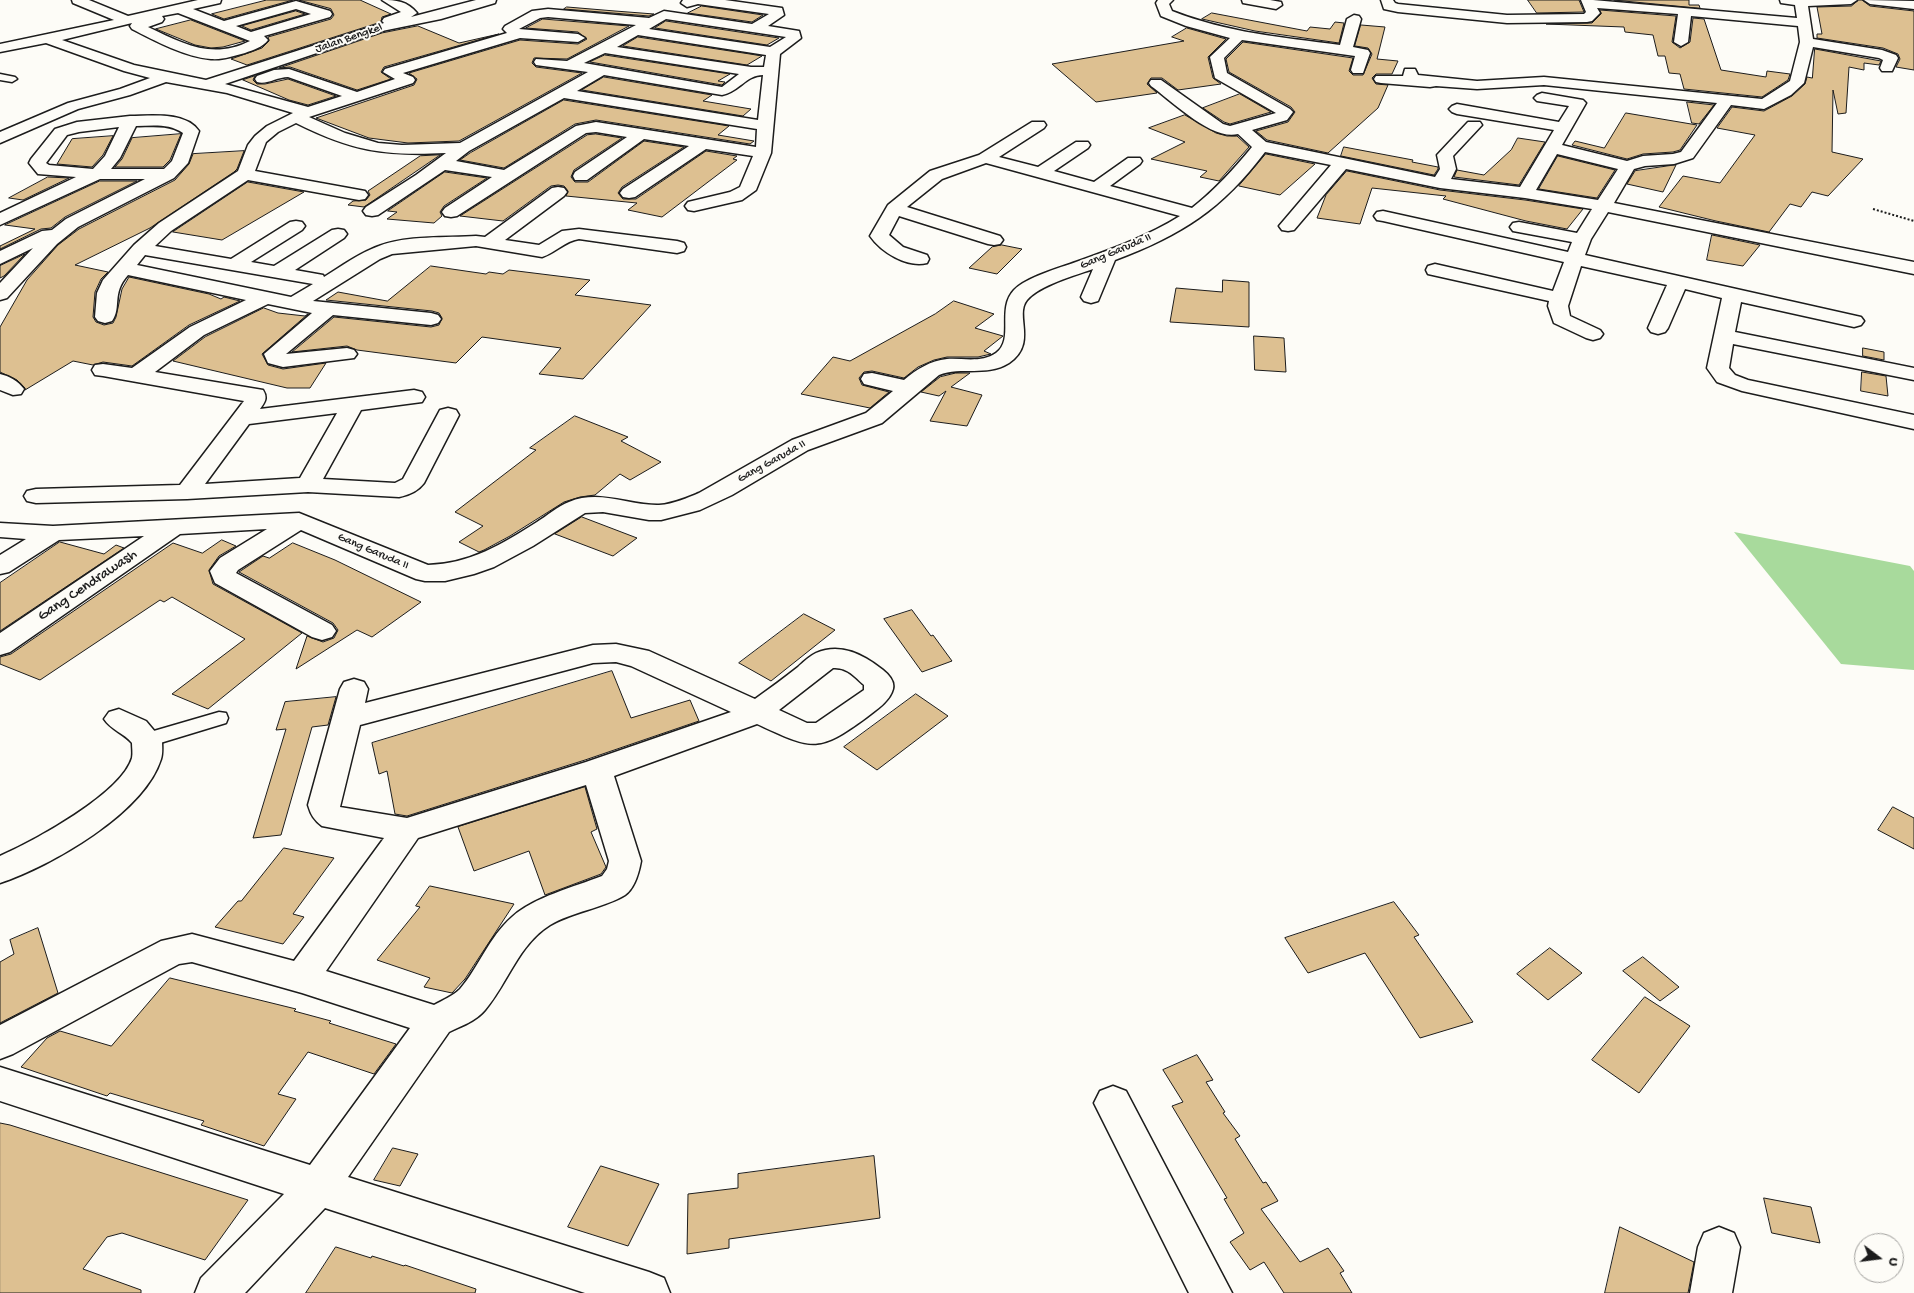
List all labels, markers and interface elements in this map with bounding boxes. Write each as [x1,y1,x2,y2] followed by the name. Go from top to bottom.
[314,21,384,57] street label: Jalan Bengkel
[1078,231,1154,273] street label: Gang Garuda II
[735,437,809,487] street label: Gang Garuda II
[335,531,411,573] street label: Gang Garuda II
[35,546,141,626] street label: Gang Cendrawash
[1854,1233,1904,1283] north arrow
[1884,1256,1902,1268] text: U

